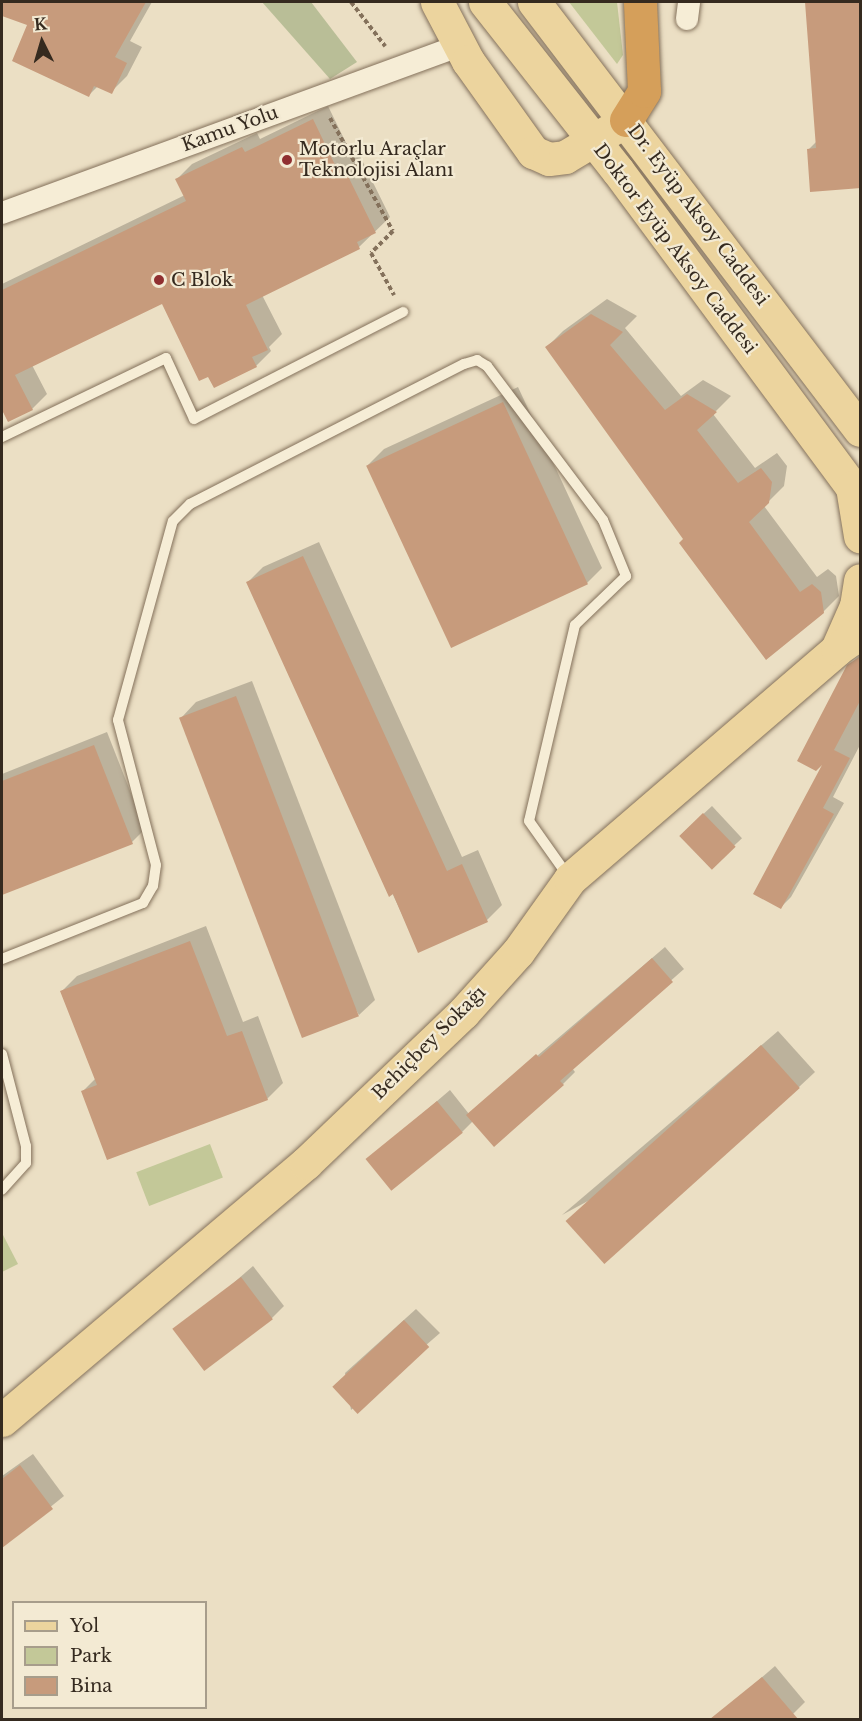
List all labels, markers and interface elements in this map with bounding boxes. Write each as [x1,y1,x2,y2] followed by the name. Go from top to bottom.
[12,12,72,72] north arrow
[33,14,48,35] text: K
[179,101,281,157] street label: Kamu Yolu
[623,120,773,310] street label: Dr. Eyüp Aksoy Caddesi
[299,139,454,182] place label: Motorlu Araçlar Teknolojisi Alanı
[588,139,762,359] street label: Doktor Eyüp Aksoy Caddesi
[280,153,294,167] marker: Motorlu Araçlar Teknolojisi Alanı
[171,269,233,291] place label: C Blok
[152,273,166,287] marker: C Blok
[368,982,490,1104] street label: Behiçbey Sokağı
[12,1601,207,1709] legend
[70,1615,99,1637] text: Yol
[70,1645,112,1667] text: Park
[70,1675,112,1697] text: Bina

